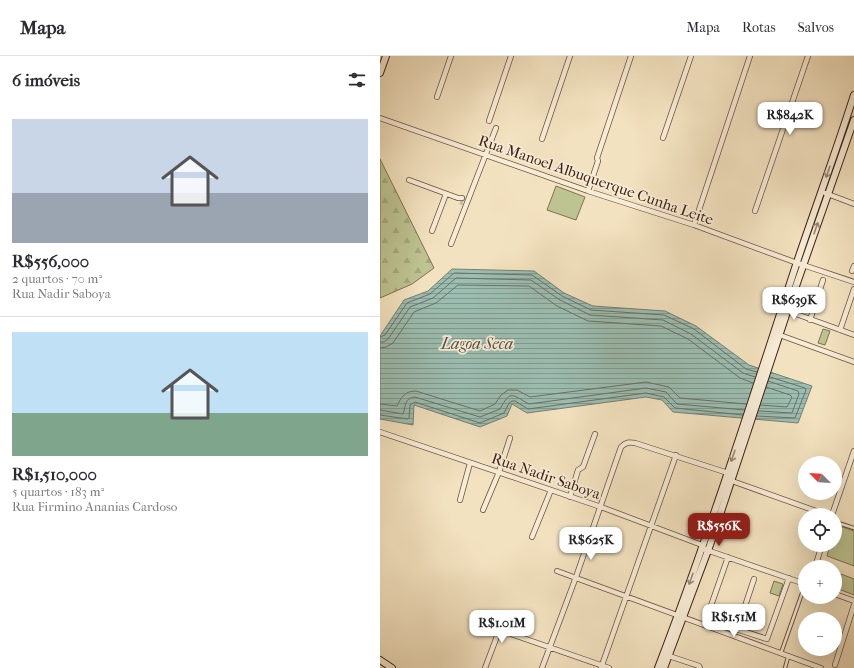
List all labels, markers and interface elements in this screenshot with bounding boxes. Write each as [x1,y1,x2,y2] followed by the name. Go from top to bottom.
[20,17,65,39] text: Mapa
[687,19,720,36] text: Mapa
[742,19,776,36] text: Rotas
[798,19,834,36] text: Salvos
[346,69,368,91] icon: filters
[12,70,80,90] text: 6 imóveis
[757,102,823,136] pin: R$842K
[767,107,813,122] text: R$842K
[476,131,716,229] street label: Rua Manoel Albuquerque Cunha Leite
[154,145,226,217] icon: home
[824,166,832,178] one-way arrow
[813,222,821,234] one-way arrow
[12,251,89,271] text: R$556,000
[12,271,102,286] text: 2 quartos · 70 m²
[12,286,111,301] text: Rua Nadir Saboya
[761,287,827,321] pin: R$639K
[771,292,817,307] text: R$639K
[440,334,513,353] water label: Lagoa Seca
[154,358,226,430] icon: home
[489,449,604,503] street label: Rua Nadir Saboya
[729,449,737,461] one-way arrow
[798,456,842,500] north arrow
[798,456,842,656] map controls
[12,464,97,484] text: R$1,510,000
[12,484,104,499] text: 5 quartos · 183 m²
[12,499,177,514] text: Rua Firmino Ananias Cardoso
[798,508,842,552] button: locate
[686,513,752,547] pin: R$556K
[697,518,741,533] text: R$556K
[558,527,624,561] pin: R$625K
[568,532,614,547] text: R$625K
[798,560,842,604] button: +
[687,572,694,585] one-way arrow
[697,604,771,638] pin: R$1.51M
[711,609,757,624] text: R$1.51M
[465,610,539,644] pin: R$1.01M
[798,612,842,656] button: −
[478,615,526,630] text: R$1.01M

